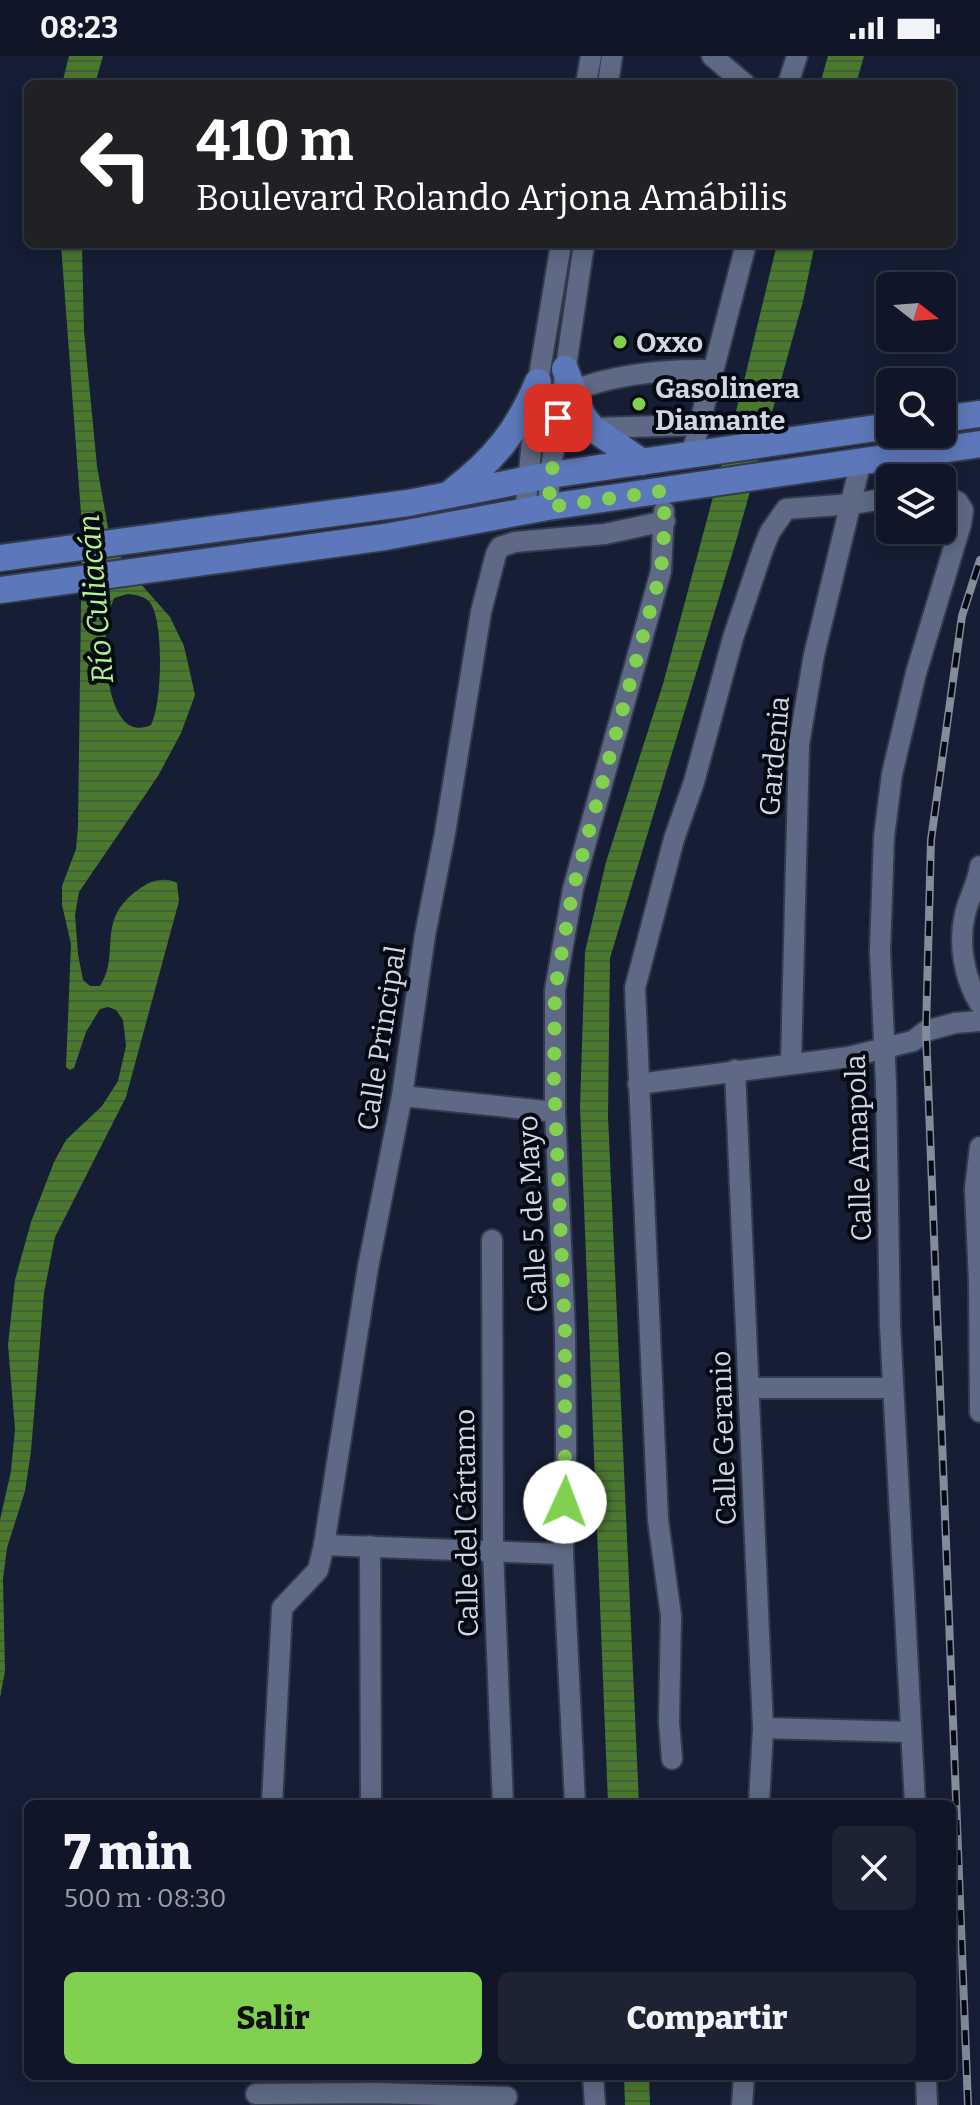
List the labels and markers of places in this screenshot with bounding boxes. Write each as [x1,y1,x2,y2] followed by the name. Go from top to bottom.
[636,326,703,359] place label: Oxxo
[611,333,629,351] marker: Oxxo
[655,372,800,437] place label: Gasolinera Diamante
[524,384,592,452] pin
[630,395,648,413] marker: Gasolinera Diamante

